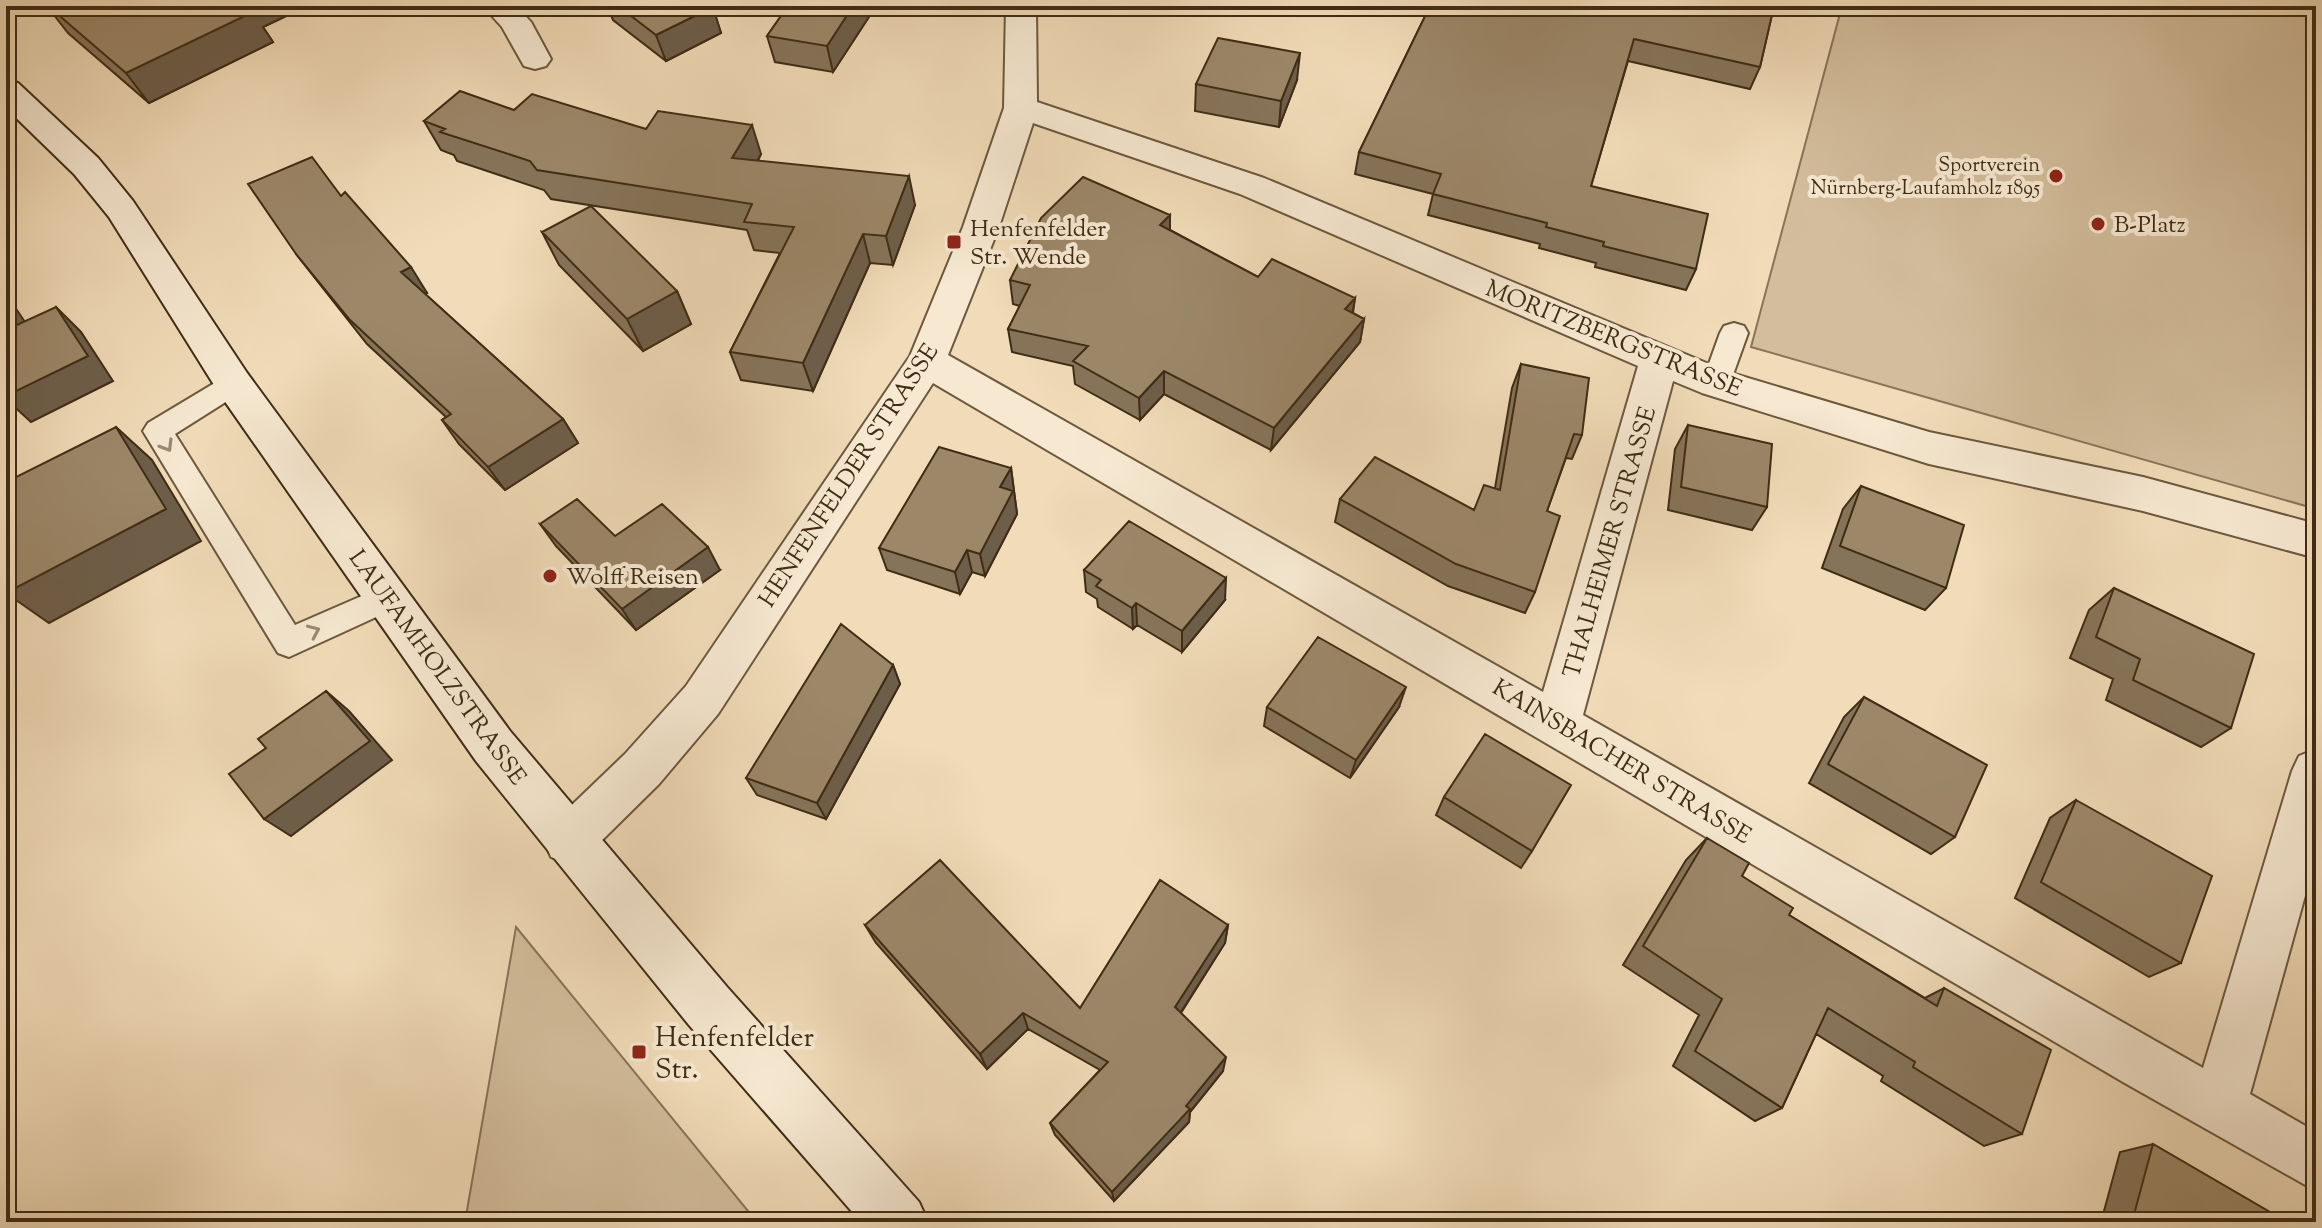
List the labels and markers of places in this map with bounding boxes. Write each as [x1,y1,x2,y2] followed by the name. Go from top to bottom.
[1811,152,2040,204] place label: Sportverein Nürnberg-Laufamholz 1895
[2047,167,2065,185] marker: Sportverein Nürnberg-Laufamholz 1895
[2114,209,2186,243] place label: B-Platz
[970,213,1106,275] place label: Henfenfelder Str. Wende
[2089,215,2107,233] marker: B-Platz
[945,233,963,251] marker: Henfenfelder Str. Wende
[566,561,699,595] place label: Wolff Reisen
[541,567,559,585] marker: Wolff Reisen
[655,1019,815,1091] place label: Henfenfelder Str.
[630,1043,648,1061] marker: Henfenfelder Str.

